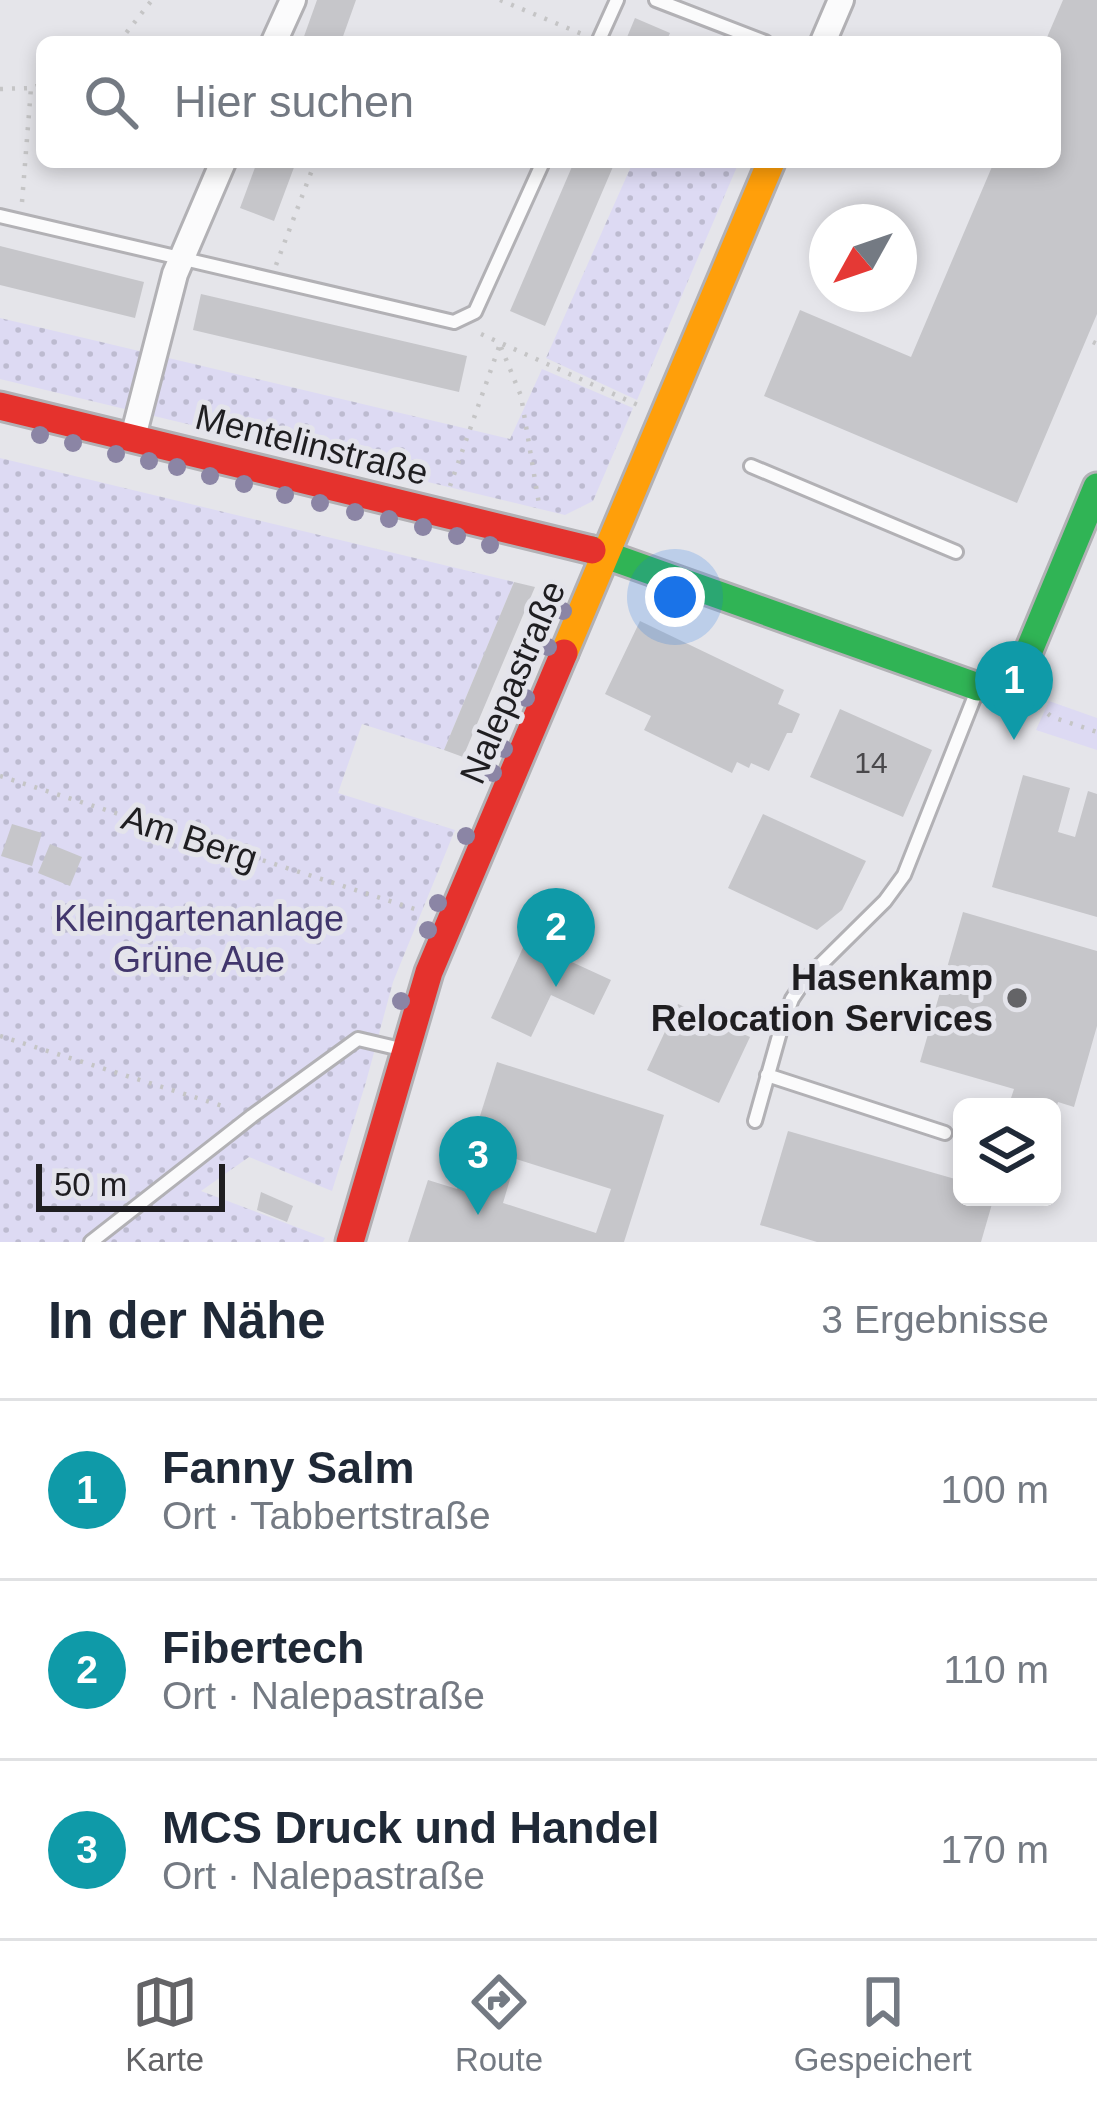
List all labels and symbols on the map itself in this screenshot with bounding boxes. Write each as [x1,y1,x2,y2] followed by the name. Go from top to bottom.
[809,204,917,312] north arrow
[191,396,432,493] street label: Mentelinstraße
[645,567,705,627] your location
[451,575,574,790] street label: Nalepastraße
[975,641,1053,740] pin: 1
[854,746,888,779] house number: 14
[117,796,263,879] street label: Am Berg
[517,888,595,987] pin: 2
[54,898,344,980] park label: Kleingartenanlage Grüne Aue
[651,957,993,1039] place label: Hasenkamp Relocation Services
[1004,985,1030,1011] marker: Hasenkamp Relocation Services
[439,1116,517,1215] pin: 3
[36,1158,225,1211] scale bar

